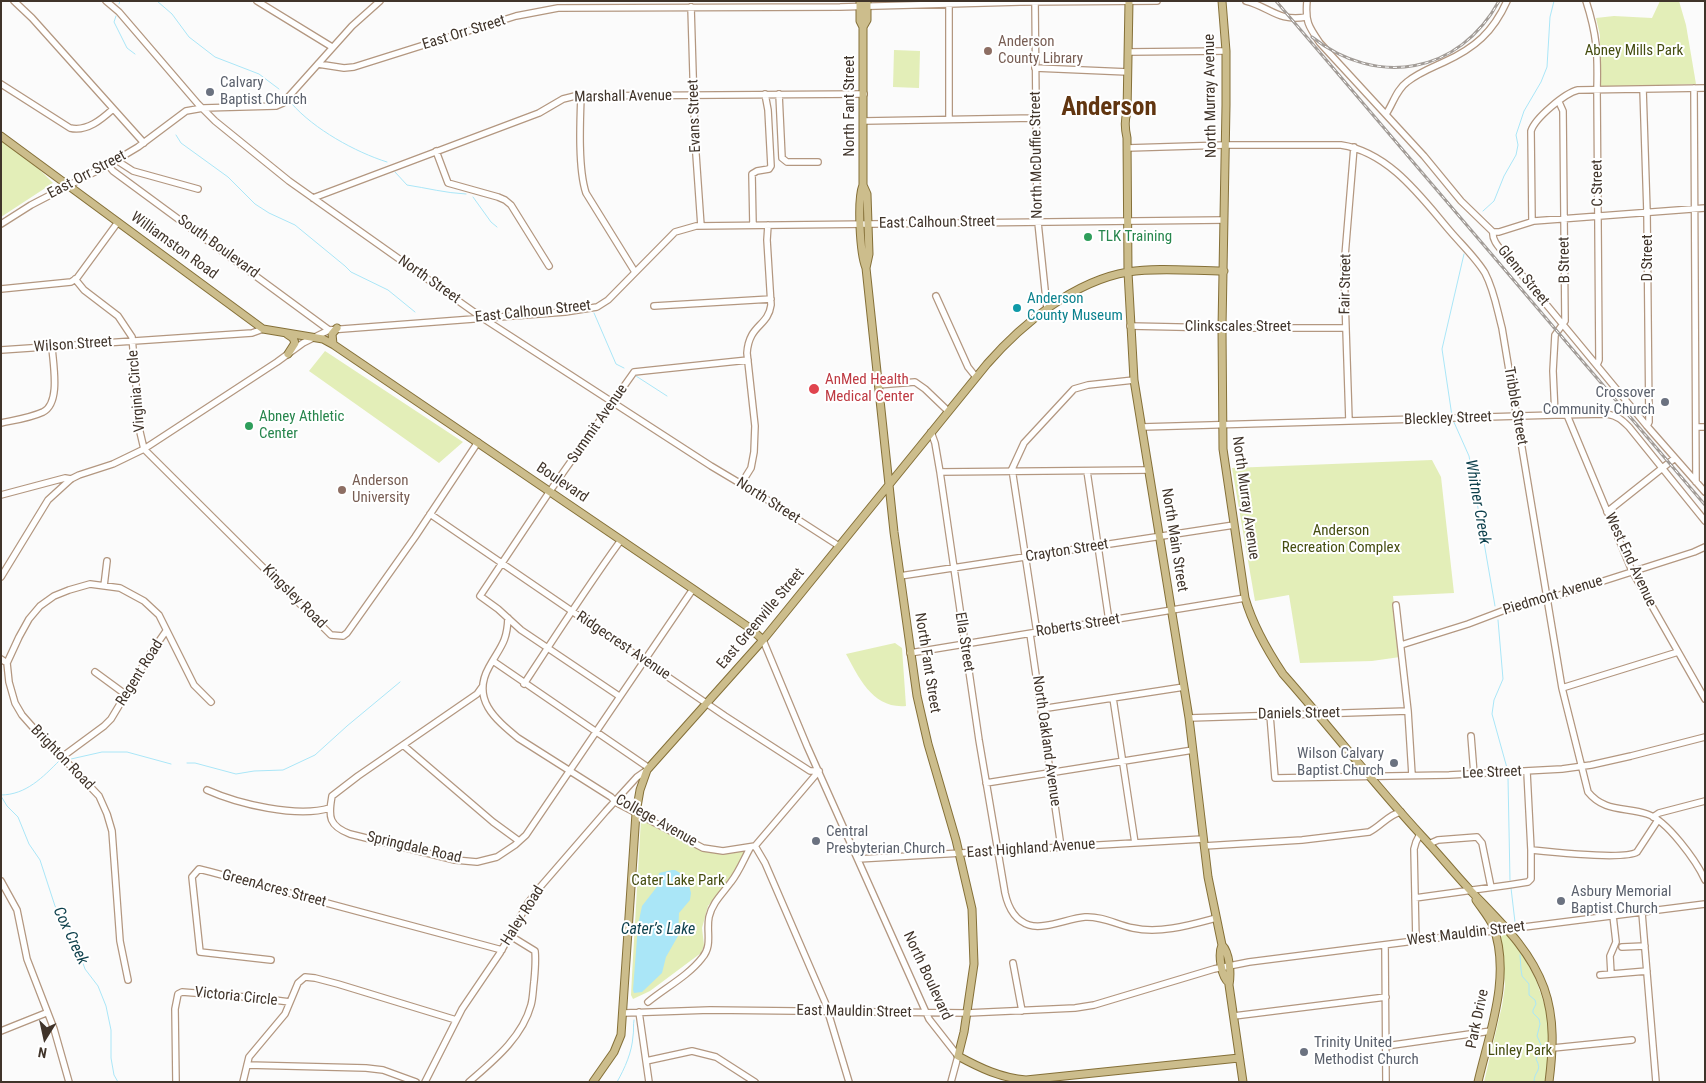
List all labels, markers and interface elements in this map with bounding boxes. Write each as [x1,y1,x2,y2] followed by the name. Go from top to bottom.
[420,12,508,54] street label: East Orr Street
[998,33,1083,68] place label: Anderson County Library
[1201,34,1221,158] street label: North Murray Avenue
[1585,42,1683,60] park label: Abney Mills Park
[982,45,994,57] marker: Anderson County Library
[841,55,859,157] street label: North Fant Street
[220,74,307,109] place label: Calvary Baptist Church
[685,79,705,153] street label: Evans Street
[204,86,216,98] marker: Calvary Baptist Church
[574,87,672,107] street label: Marshall Avenue
[1027,91,1047,219] street label: North McDuffie Street
[1061,94,1157,124] district label: Anderson
[45,147,129,203] street label: East Orr Street
[1589,159,1607,207] street label: C Street
[127,208,221,284] street label: Williamston Road
[174,211,262,283] street label: South Boulevard
[879,213,995,233] street label: East Calhoun Street
[1098,228,1172,246] place label: TLK Training
[1082,231,1094,243] marker: TLK Training
[1639,234,1657,282] street label: D Street
[1556,236,1574,284] street label: B Street
[1493,242,1553,310] street label: Glenn Street
[394,252,464,308] street label: North Street
[1336,253,1356,315] street label: Fair Street
[1027,290,1123,325] place label: Anderson County Museum
[474,297,592,327] street label: East Calhoun Street
[1011,302,1023,314] marker: Anderson County Museum
[1185,318,1291,336] street label: Clinkscales Street
[33,333,113,357] street label: Wilson Street
[124,349,150,433] street label: Virginia Circle
[1499,365,1531,447] street label: Tribble Street
[825,371,914,406] place label: AnMed Health Medical Center
[564,381,632,467] street label: Summit Avenue
[807,382,821,396] marker: AnMed Health Medical Center
[1543,384,1655,419] place label: Crossover Community Church
[1659,396,1671,408] marker: Crossover Community Church
[259,408,344,443] place label: Abney Athletic Center
[1404,408,1492,430] street label: Bleckley Street
[243,420,255,432] marker: Abney Athletic Center
[1227,435,1263,561] street label: North Murray Avenue
[1460,458,1494,546] water label: Whitner Creek
[533,459,591,507] street label: Boulevard
[352,472,410,507] place label: Anderson University
[733,474,803,528] street label: North Street
[336,484,348,496] marker: Anderson University
[1157,487,1191,593] street label: North Main Street
[1600,510,1660,610] street label: West End Avenue
[1282,522,1400,557] park label: Anderson Recreation Complex
[1024,536,1110,566] street label: Crayton Street
[258,561,330,633] street label: Kingsley Road
[713,565,809,673] street label: East Greenville Street
[1501,572,1605,620] street label: Piedmont Avenue
[573,608,673,684] street label: Ridgecrest Avenue
[1035,610,1121,642] street label: Roberts Street
[950,611,978,673] street label: Ella Street
[910,612,944,714] street label: North Fant Street
[113,637,167,709] street label: Regent Road
[1028,674,1064,808] street label: North Oakland Avenue
[1258,704,1340,724] street label: Daniels Street
[27,722,97,794] street label: Brighton Road
[1297,745,1384,780] place label: Wilson Calvary Baptist Church
[1388,757,1400,769] marker: Wilson Calvary Baptist Church
[1462,763,1522,783] street label: Lee Street
[612,791,700,851] street label: College Avenue
[826,823,945,858] place label: Central Presbyterian Church
[365,828,463,868] street label: Springdale Road
[810,835,822,847] marker: Central Presbyterian Church
[966,836,1096,862] street label: East Highland Avenue
[220,866,328,912] street label: GreenAcres Street
[631,872,725,890] park label: Cater Lake Park
[498,883,548,949] street label: Haley Road
[1571,883,1671,918] place label: Asbury Memorial Baptist Church
[1555,895,1567,907] marker: Asbury Memorial Baptist Church
[48,904,92,968] water label: Cox Creek
[1406,918,1526,950] street label: West Mauldin Street
[621,920,695,940] water label: Cater’s Lake
[899,929,955,1023] street label: North Boulevard
[194,984,278,1010] street label: Victoria Circle
[1463,988,1493,1050] street label: Park Drive
[796,1002,912,1022] street label: East Mauldin Street
[20,1013,70,1063] north arrow
[1314,1034,1419,1069] place label: Trinity United Methodist Church
[1488,1042,1552,1060] park label: Linley Park
[37,1044,48,1061] text: N
[1298,1046,1310,1058] marker: Trinity United Methodist Church

